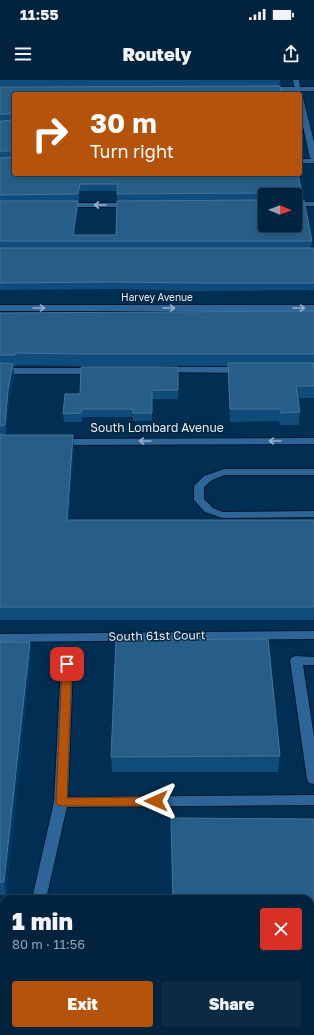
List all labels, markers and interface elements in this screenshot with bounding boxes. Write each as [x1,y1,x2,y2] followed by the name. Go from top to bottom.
[20,5,59,23] text: 11:55
[12,43,34,65] icon: menu
[123,43,191,65] text: Routely
[280,43,302,65] icon: share
[90,106,157,139] text: 30 m
[24,108,76,160] icon: right
[90,140,174,162] text: Turn right
[258,188,302,232] north arrow
[258,188,302,232] map controls
[94,201,107,209] one-way arrow
[121,291,193,303] street label: Harvey Avenue
[32,304,45,312] one-way arrow
[162,304,175,312] one-way arrow
[292,304,305,312] one-way arrow
[90,420,224,435] street label: South Lombard Avenue
[139,437,152,445] one-way arrow
[269,437,282,445] one-way arrow
[108,627,206,644] street label: South 61st Court
[50,647,84,681] pin
[56,653,78,675] icon: arrive
[135,780,177,822] position arrow
[12,906,73,935] text: 1 min
[260,908,302,950] button: close
[12,936,85,952] text: 80 m · 11:56
[12,981,153,1027] button: Exit
[161,981,302,1027] button: Share

